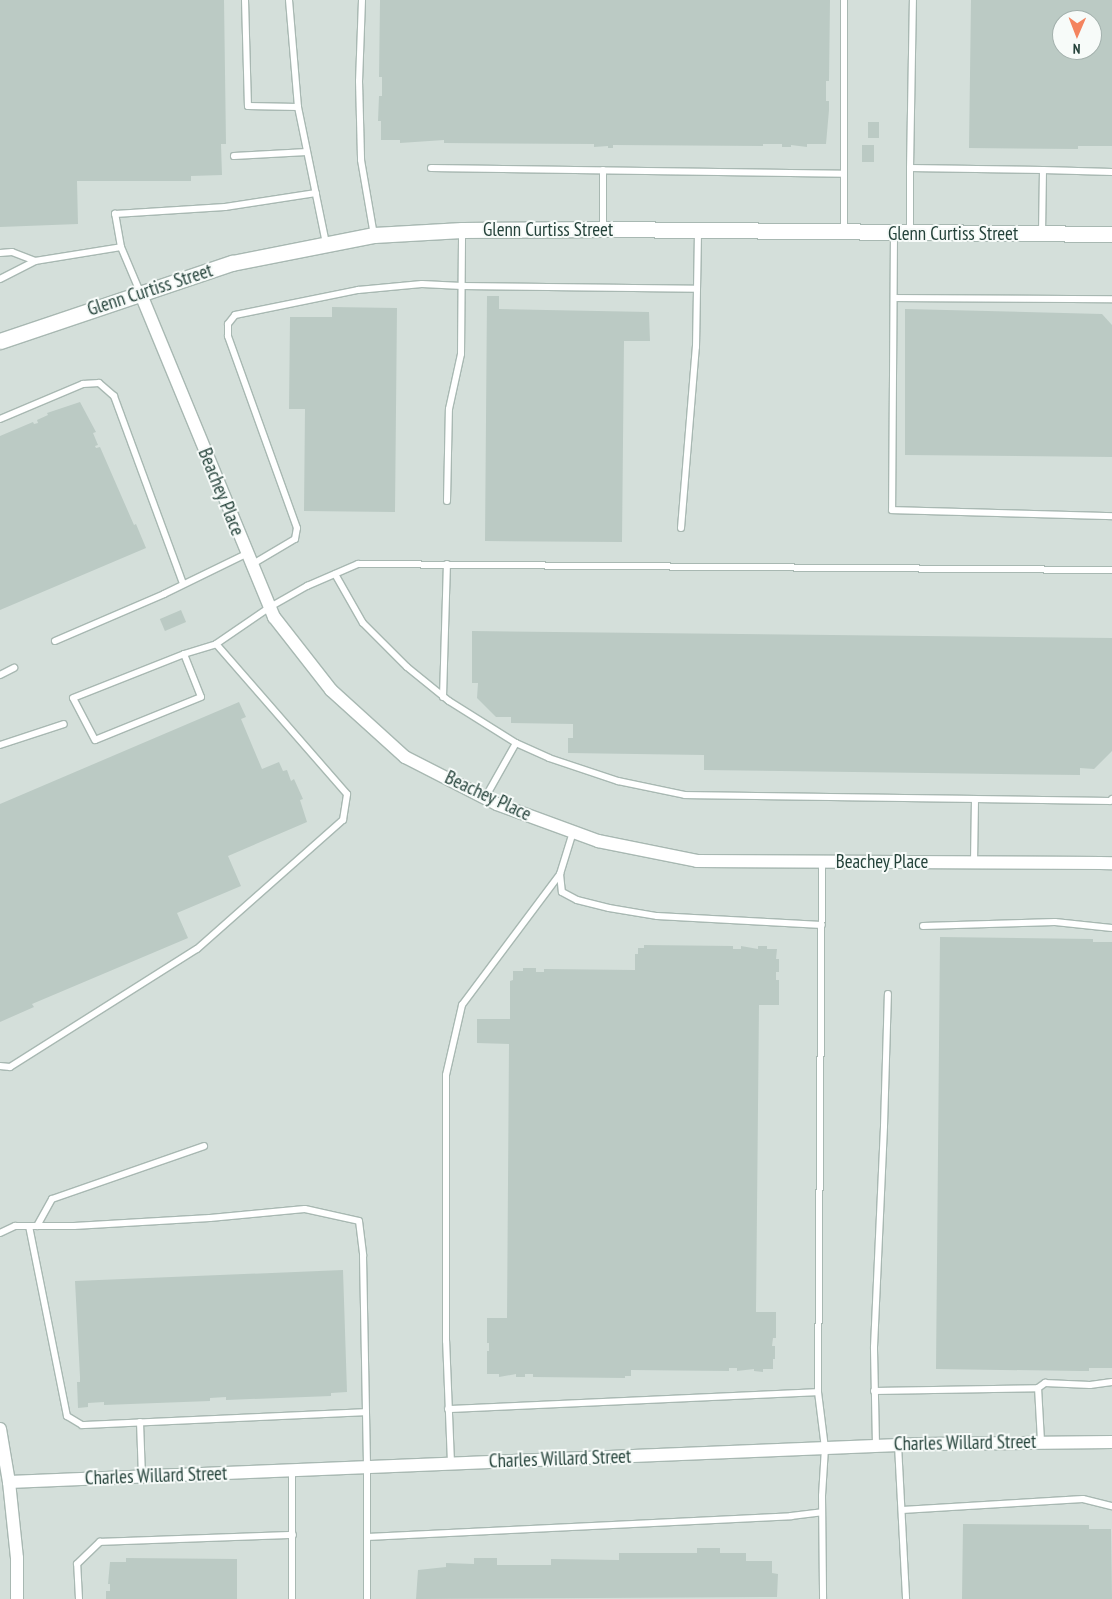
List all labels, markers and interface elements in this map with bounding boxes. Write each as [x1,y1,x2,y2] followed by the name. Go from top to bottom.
[1052,10,1102,60] north arrow
[1073,40,1081,58] text: N
[483,219,613,241] street label: Glenn Curtiss Street
[888,223,1018,245] street label: Glenn Curtiss Street
[85,259,215,321] street label: Glenn Curtiss Street
[193,445,249,539] street label: Beachey Place
[441,766,535,826] street label: Beachey Place
[835,851,929,873] street label: Beachey Place
[893,1430,1037,1456] street label: Charles Willard Street
[488,1445,632,1473] street label: Charles Willard Street
[84,1462,228,1490] street label: Charles Willard Street

